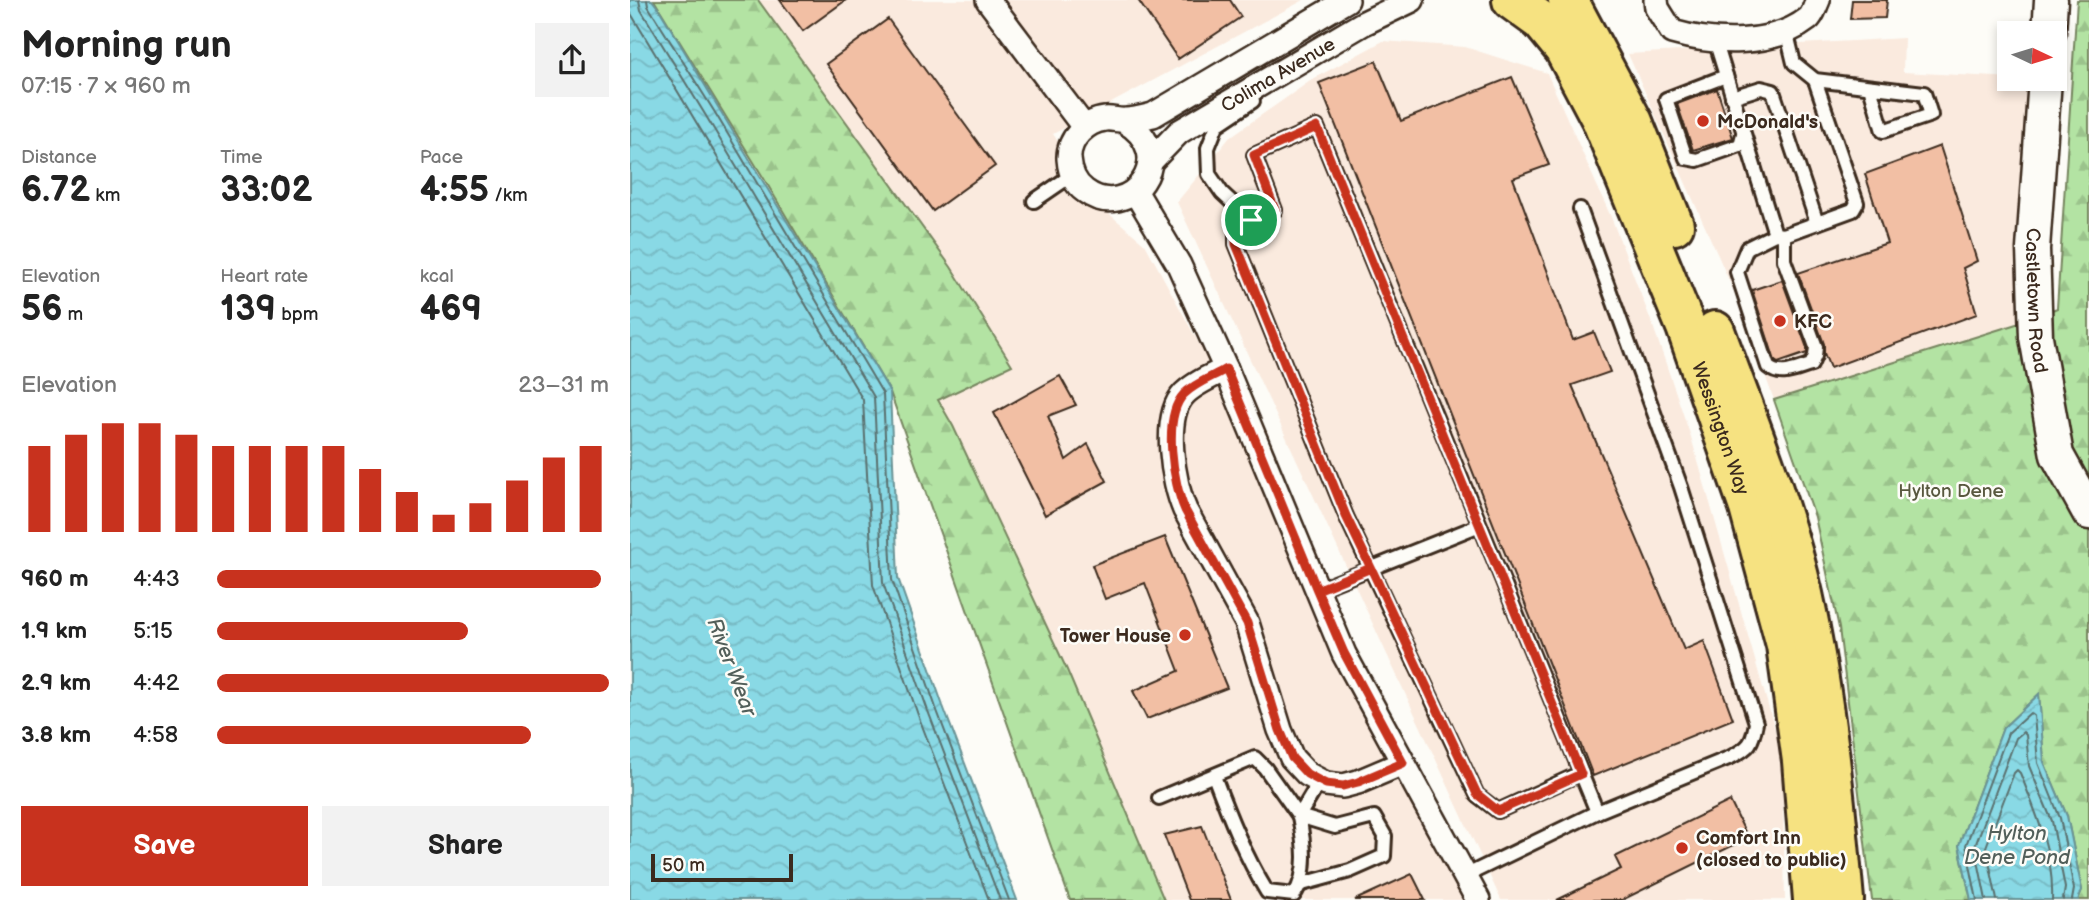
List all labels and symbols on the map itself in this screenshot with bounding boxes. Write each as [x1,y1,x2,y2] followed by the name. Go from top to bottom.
[1997,21,2067,91] north arrow
[1217,33,1339,118] street label: Colima Avenue
[1717,111,1818,134] place label: McDonald's
[1695,113,1711,129] marker: McDonald's
[1221,190,1281,250] pin
[2020,227,2052,375] street label: Castletown Road
[1794,311,1832,334] place label: KFC
[1772,313,1788,329] marker: KFC
[1686,359,1754,499] street label: Wessington Way
[1898,480,2004,503] park label: Hylton Dene
[701,615,762,721] water label: River Wear
[1060,625,1171,648] place label: Tower House
[1177,627,1193,643] marker: Tower House
[1964,821,2071,870] water label: Hylton Dene Pond
[1696,827,1846,872] place label: Comfort Inn (closed to public)
[1674,840,1690,856] marker: Comfort Inn (closed to public)
[651,851,793,883] scale bar

